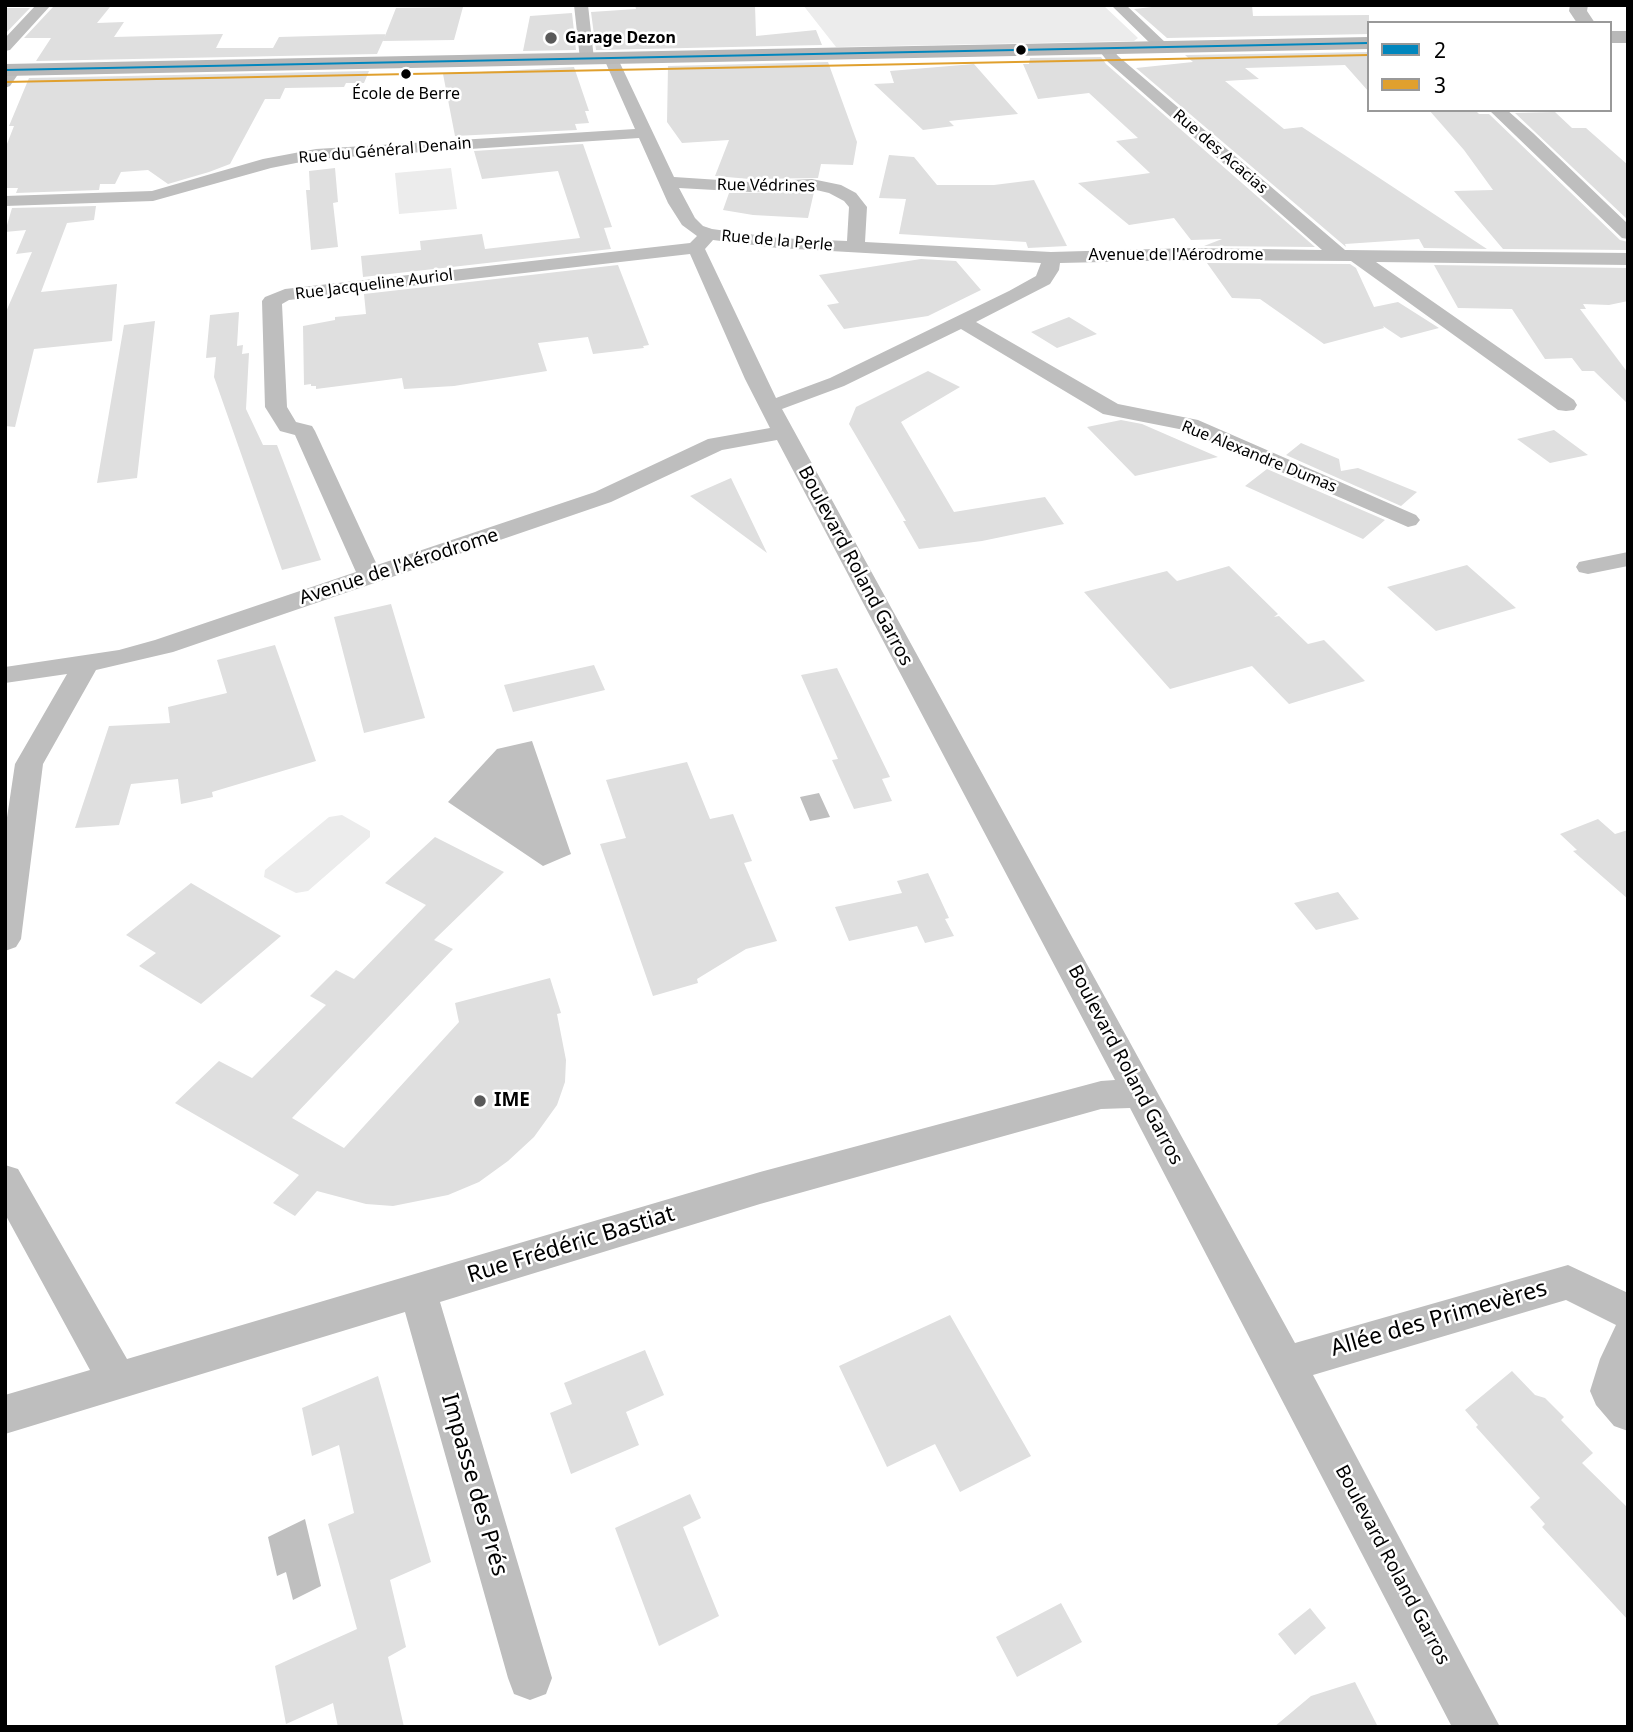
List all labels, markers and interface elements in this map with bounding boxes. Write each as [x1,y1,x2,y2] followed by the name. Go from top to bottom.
[1367,21,1612,112] legend
[565,28,676,48] place label: Garage Dezon
[543,30,559,46] marker: Garage Dezon
[1434,36,1446,64] text: 2
[1014,43,1028,57] unlabelled marker
[399,67,413,81] marker: École de Berre
[1434,71,1446,99] text: 3
[352,84,460,104] place label: École de Berre
[1169,106,1271,198] street label: Rue des Acacias
[298,134,472,168] street label: Rue du Général Denain
[717,176,815,196] street label: Rue Védrines
[720,227,834,255] street label: Rue de la Perle
[1089,245,1263,265] street label: Avenue de l'Aérodrome
[294,266,454,304] street label: Rue Jacqueline Auriol
[1178,417,1340,497] street label: Rue Alexandre Dumas
[793,462,917,670] street label: Boulevard Roland Garros
[297,524,501,610] street label: Avenue de l'Aérodrome
[1063,961,1187,1169] street label: Boulevard Roland Garros
[494,1090,530,1112] place label: IME
[472,1093,488,1109] marker: IME
[464,1200,678,1290] street label: Rue Frédéric Bastiat
[1328,1275,1550,1363] street label: Allée des Primevères
[435,1391,513,1579] street label: Impasse des Prés
[1330,1461,1454,1669] street label: Boulevard Roland Garros

